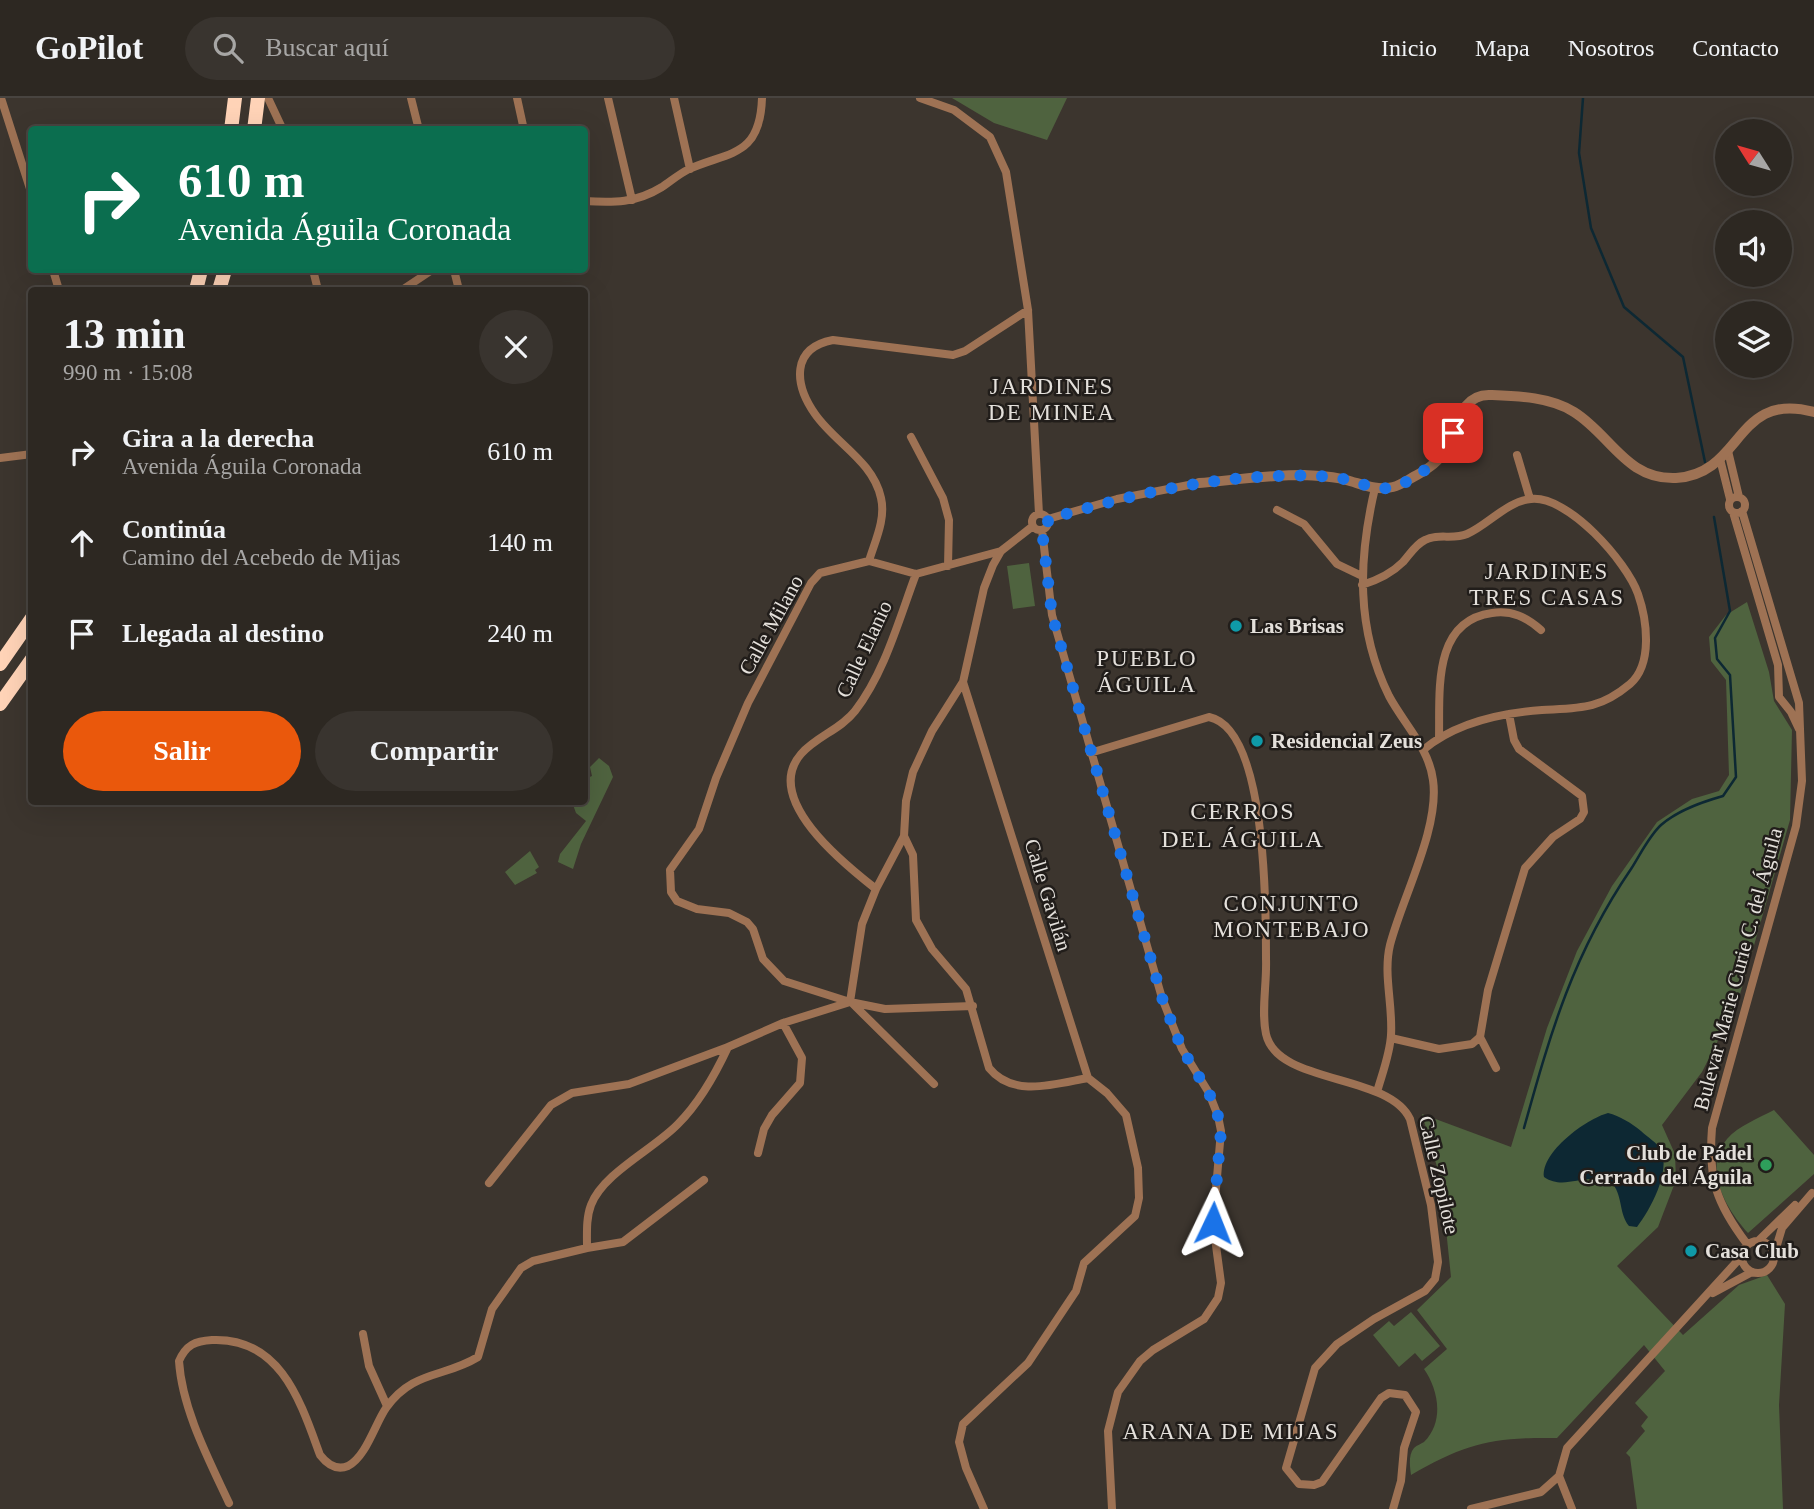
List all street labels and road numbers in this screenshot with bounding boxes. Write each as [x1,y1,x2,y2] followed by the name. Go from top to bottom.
[734,571,808,679] street label: Calle Milano
[831,597,897,701] street label: Calle Elanio
[1689,824,1788,1113] street label: Bulevar Marie Curie C. del Águila
[1020,836,1077,954] street label: Calle Gavilán
[1414,1113,1464,1237] street label: Calle Zopilote

